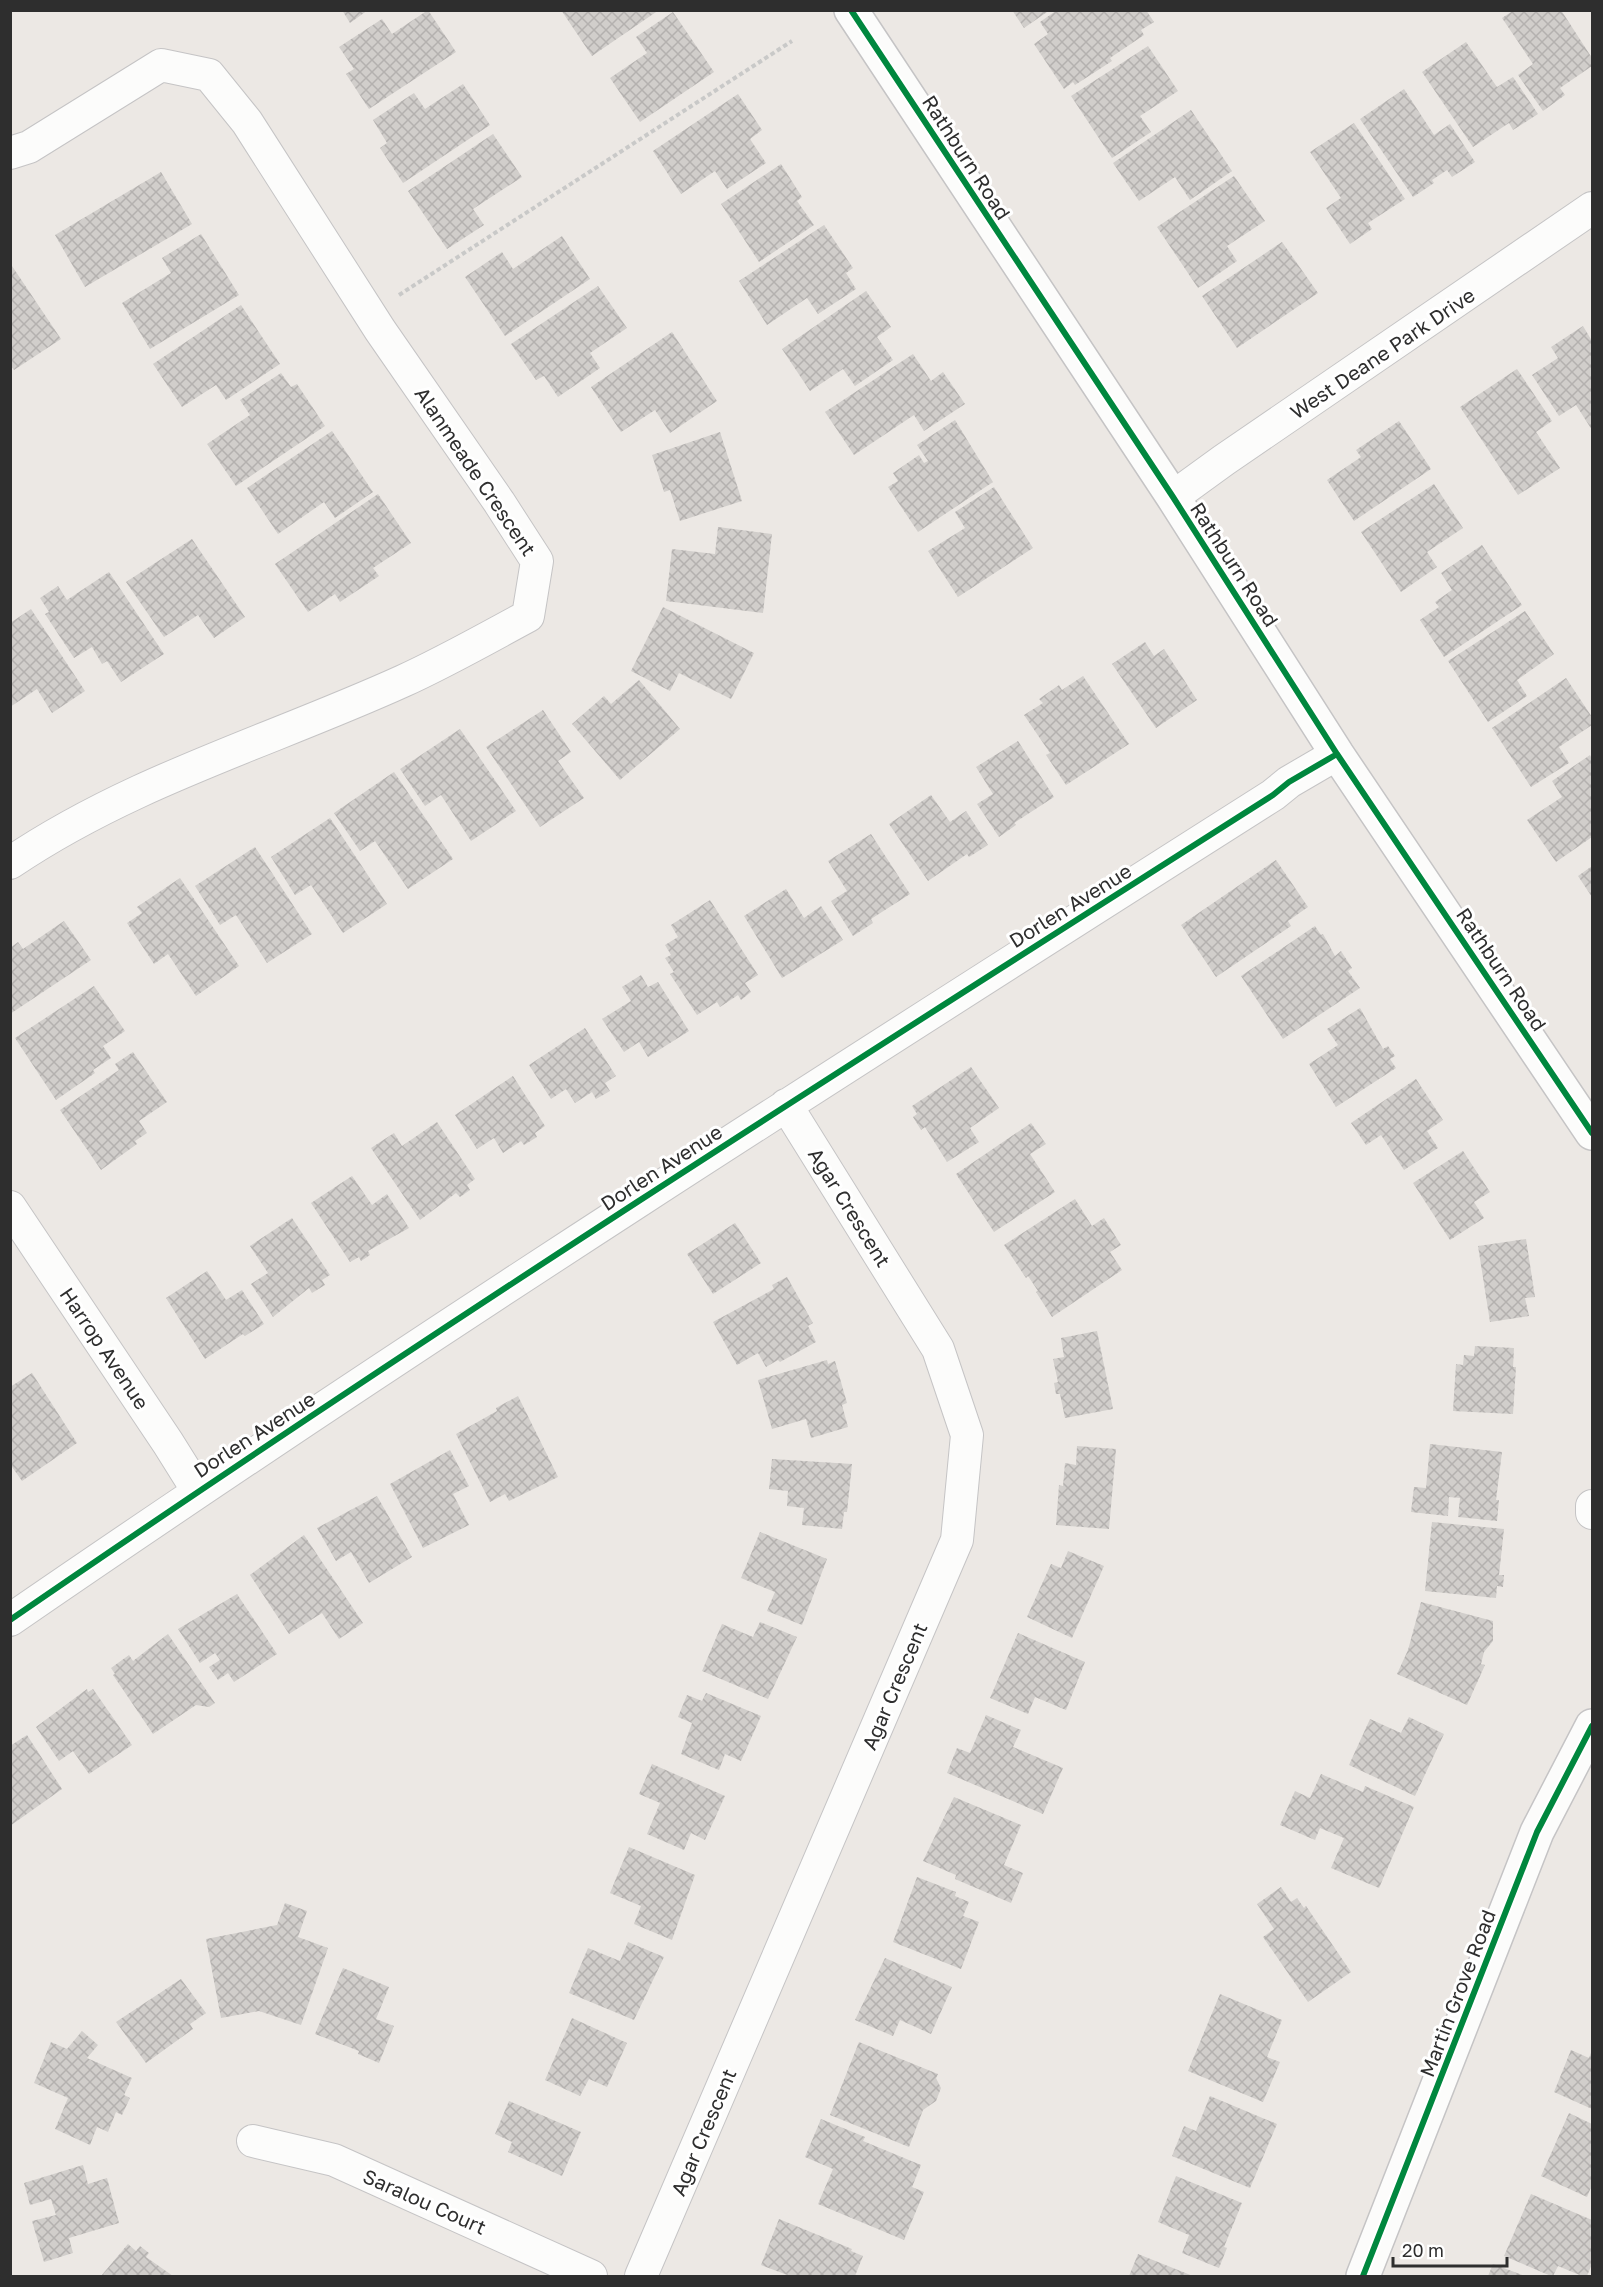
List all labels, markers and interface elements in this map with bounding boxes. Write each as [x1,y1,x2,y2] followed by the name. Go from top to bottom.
[918,90,1016,224] street label: Rathburn Road
[1285,282,1479,424] street label: West Deane Park Drive
[411,382,541,560] street label: Alanmeade Crescent
[1186,497,1284,631] street label: Rathburn Road
[1004,858,1136,952] street label: Dorlen Avenue
[1452,903,1552,1035] street label: Rathburn Road
[596,1119,726,1215] street label: Dorlen Avenue
[804,1143,896,1271] street label: Agar Crescent
[55,1283,155,1413] street label: Harrop Avenue
[189,1386,319,1482] street label: Dorlen Avenue
[856,1619,932,1753] street label: Agar Crescent
[1414,1906,1500,2080] street label: Martin Grove Road
[665,2065,741,2199] street label: Agar Crescent
[360,2163,490,2239] street label: Saralou Court
[1393,2230,1507,2268] scale bar
[1402,2239,1444,2261] text: 20 m

